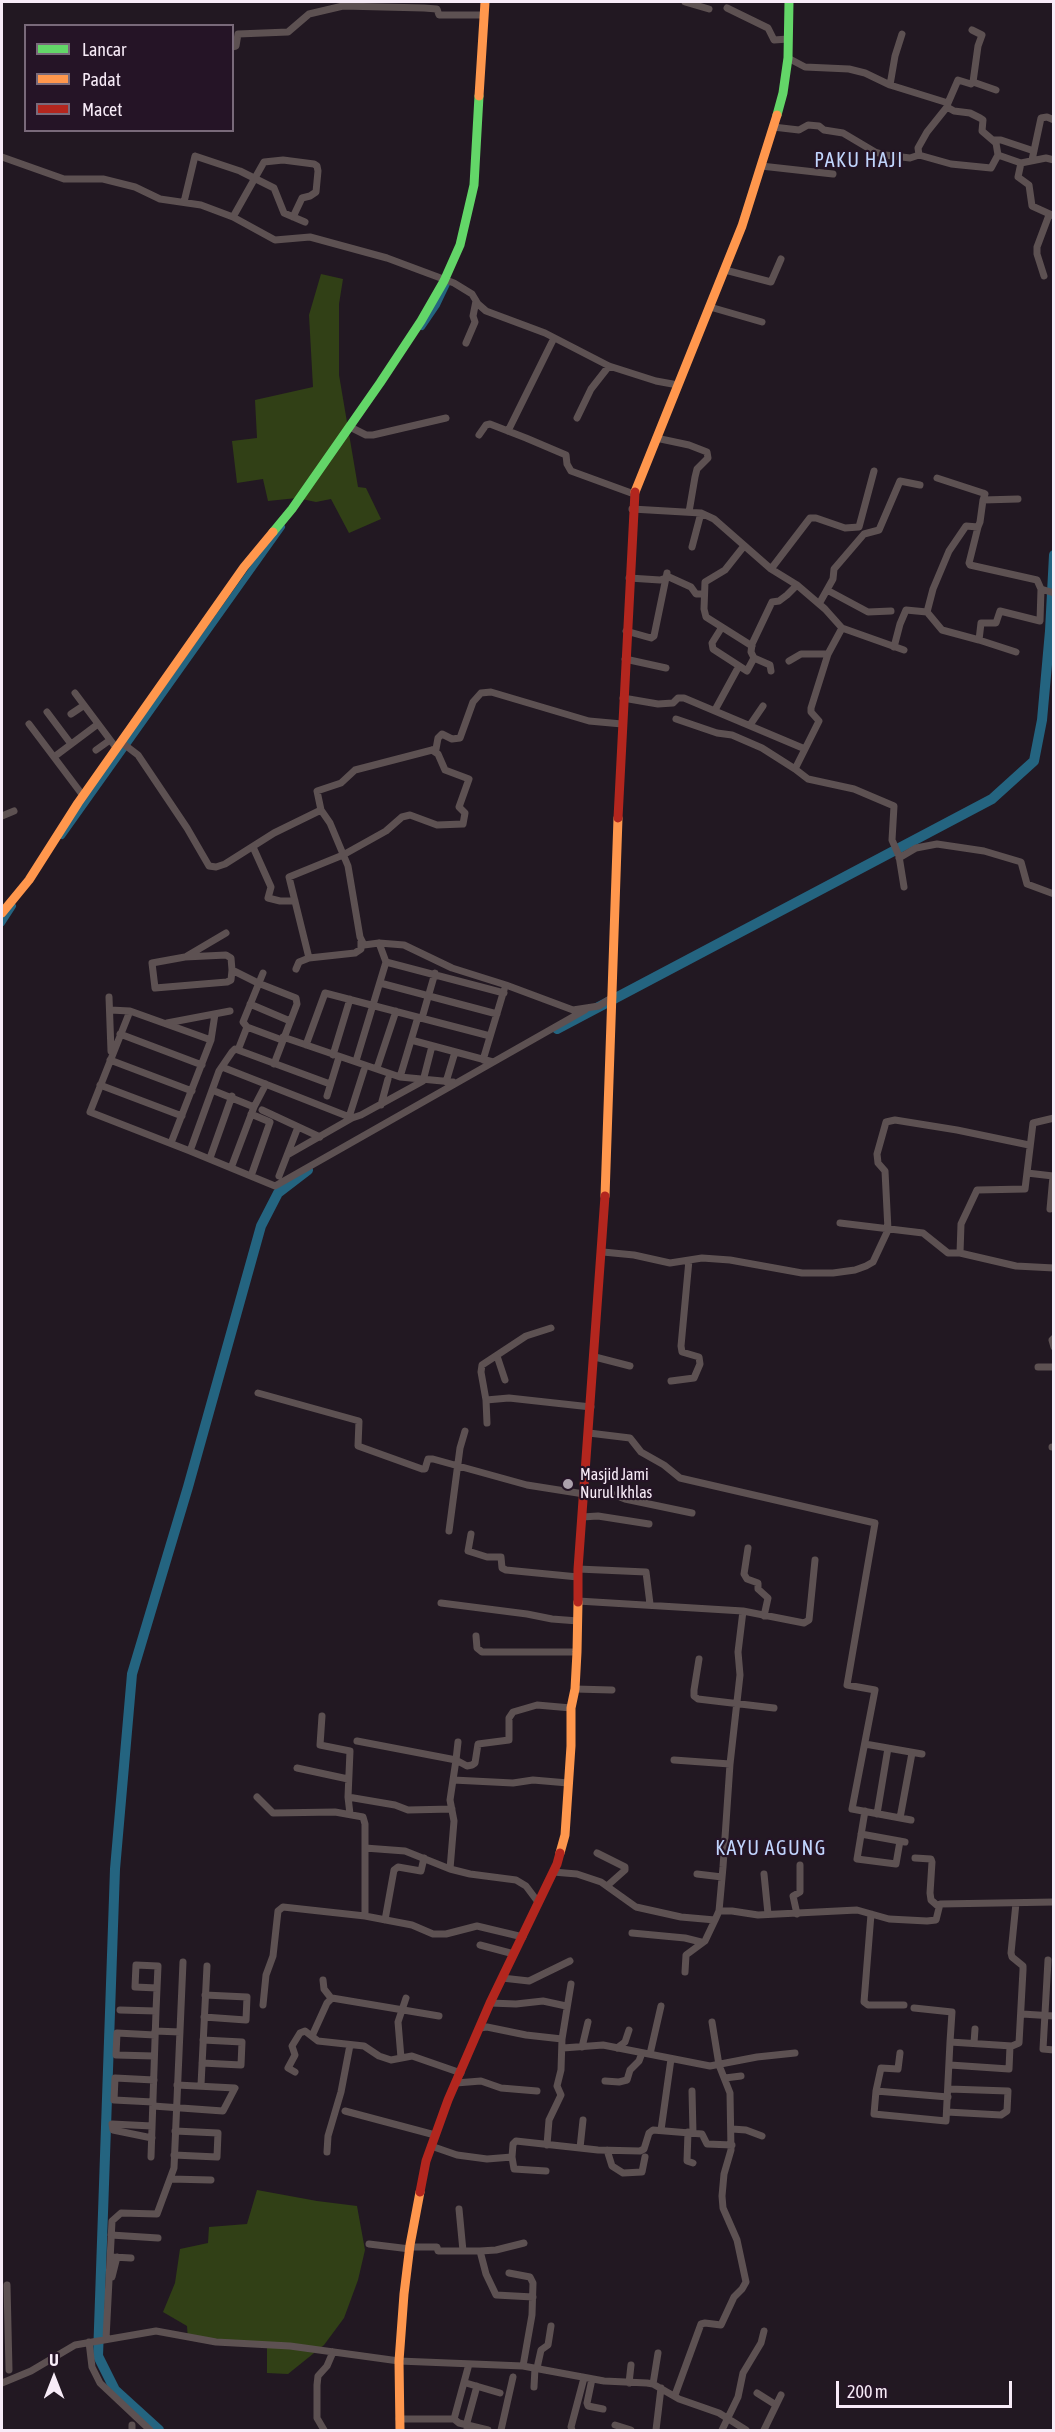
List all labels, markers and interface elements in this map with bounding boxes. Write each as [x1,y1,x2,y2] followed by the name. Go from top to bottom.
[24,24,234,132] legend
[82,39,126,60] text: Lancar
[82,69,121,90] text: Padat
[82,99,122,120] text: Macet
[814,149,904,173] district label: PAKU HAJI
[580,1465,652,1503] place label: Masjid Jami Nurul Ikhlas
[561,1477,575,1491] marker: Masjid Jami Nurul Ikhlas
[715,1837,827,1861] district label: KAYU AGUNG
[24,2348,84,2408] north arrow
[49,2351,59,2369] text: U
[839,2369,1014,2407] scale bar
[847,2381,888,2402] text: 200 m

